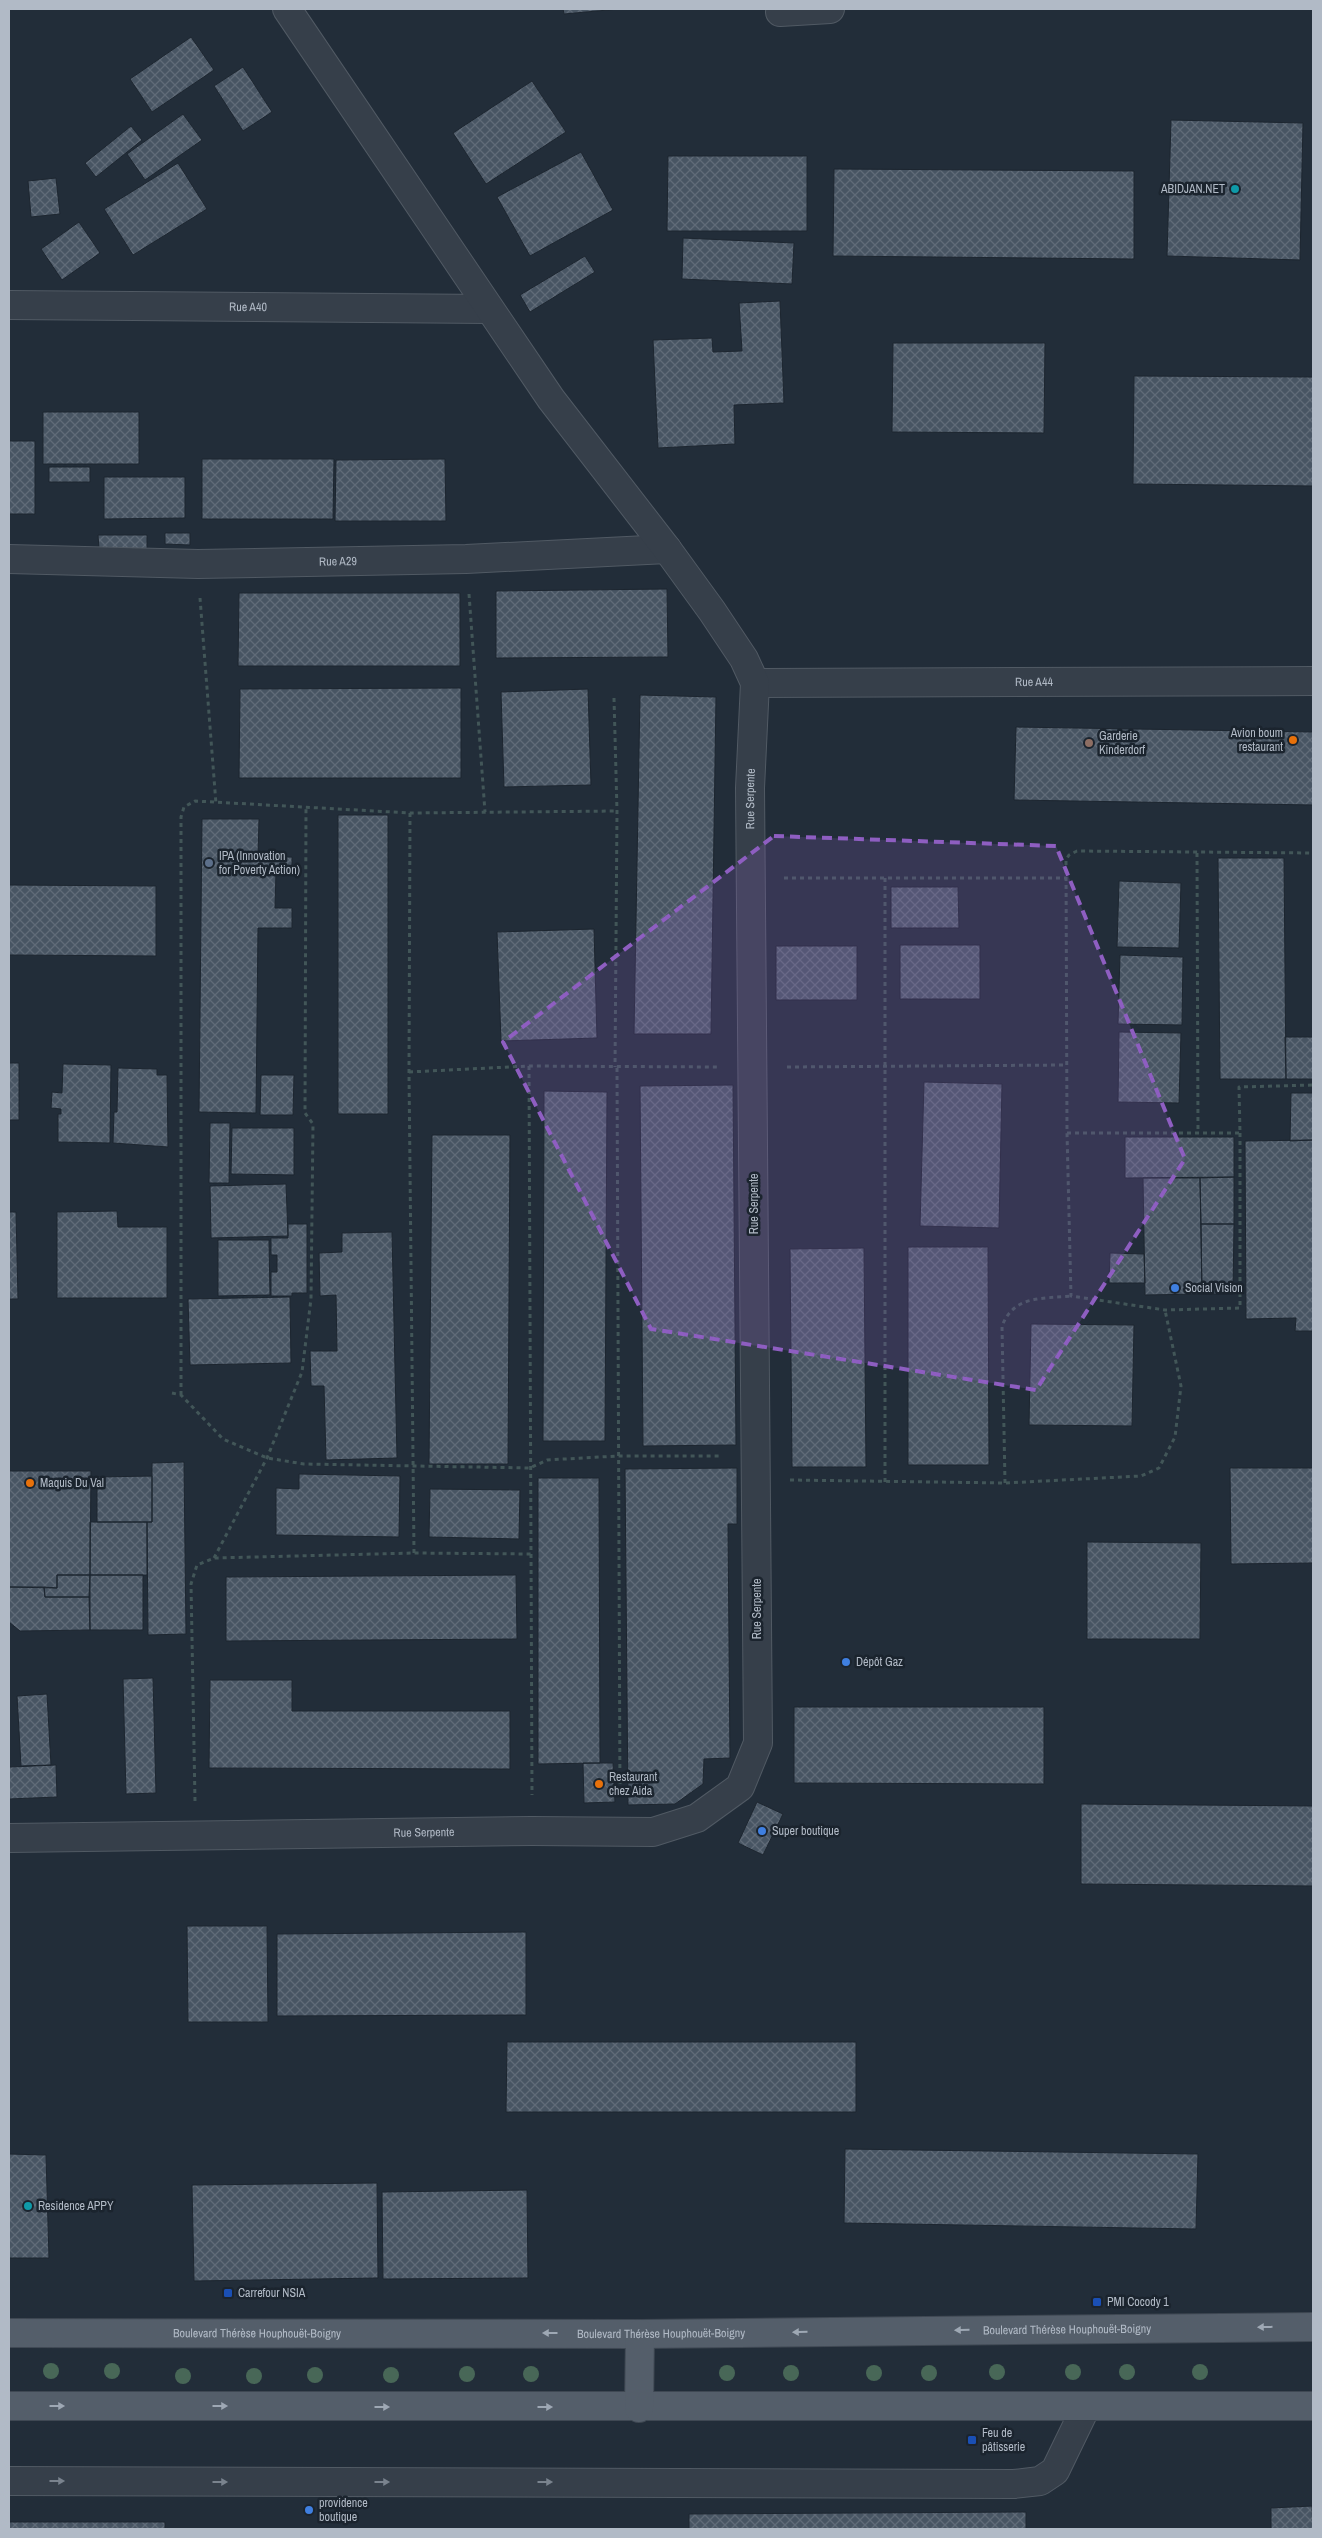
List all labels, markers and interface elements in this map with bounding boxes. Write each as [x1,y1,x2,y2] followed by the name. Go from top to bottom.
[1160,181,1225,197] place label: ABIDJAN.NET
[1229,183,1241,195] marker: ABIDJAN.NET
[229,299,267,315] street label: Rue A40
[319,553,357,570] street label: Rue A29
[1015,674,1053,690] street label: Rue A44
[1230,725,1283,755] place label: Avion boum restaurant
[1099,728,1145,758] place label: Garderie Kinderdorf
[1287,734,1299,746] marker: Avion boum restaurant
[1083,737,1095,749] marker: Garderie Kinderdorf
[742,768,759,829] street label: Rue Serpente
[219,848,300,878] place label: IPA (Innovation for Poverty Action)
[203,857,215,869] marker: IPA (Innovation for Poverty Action)
[746,1174,762,1234] street label: Rue Serpente
[1185,1280,1243,1296] place label: Social Vision
[1169,1282,1181,1294] marker: Social Vision
[40,1475,104,1491] place label: Maquis Du Val
[24,1477,36,1489] marker: Maquis Du Val
[749,1579,765,1639] street label: Rue Serpente
[856,1654,903,1670] place label: Dépôt Gaz
[840,1656,852,1668] marker: Dépôt Gaz
[609,1769,657,1799] place label: Restaurant chez Aida
[593,1778,605,1790] marker: Restaurant chez Aida
[772,1823,839,1839] place label: Super boutique
[393,1824,454,1841] street label: Rue Serpente
[756,1825,768,1837] marker: Super boutique
[38,2198,114,2214] place label: Residence APPY
[22,2200,34,2212] marker: Residence APPY
[238,2285,306,2301] place label: Carrefour NSIA
[222,2287,234,2299] marker: Carrefour NSIA
[1107,2294,1169,2310] place label: PMI Cocody 1
[1091,2296,1103,2308] marker: PMI Cocody 1
[983,2321,1151,2338] street label: Boulevard Thérèse Houphouët-Boigny
[1256,2324,1272,2332] one-way arrow
[173,2325,341,2342] street label: Boulevard Thérèse Houphouët-Boigny
[577,2325,745,2342] street label: Boulevard Thérèse Houphouët-Boigny
[954,2327,970,2335] one-way arrow
[791,2328,807,2336] one-way arrow
[541,2329,557,2337] one-way arrow
[50,2402,66,2410] one-way arrow
[212,2402,228,2410] one-way arrow
[375,2403,391,2411] one-way arrow
[537,2403,553,2411] one-way arrow
[982,2425,1025,2455] place label: Feu de pâtisserie
[966,2434,978,2446] marker: Feu de pâtisserie
[50,2477,66,2485] one-way arrow
[212,2478,228,2486] one-way arrow
[375,2478,391,2486] one-way arrow
[537,2478,553,2486] one-way arrow
[319,2495,368,2525] place label: providence boutique
[303,2504,315,2516] marker: providence boutique

